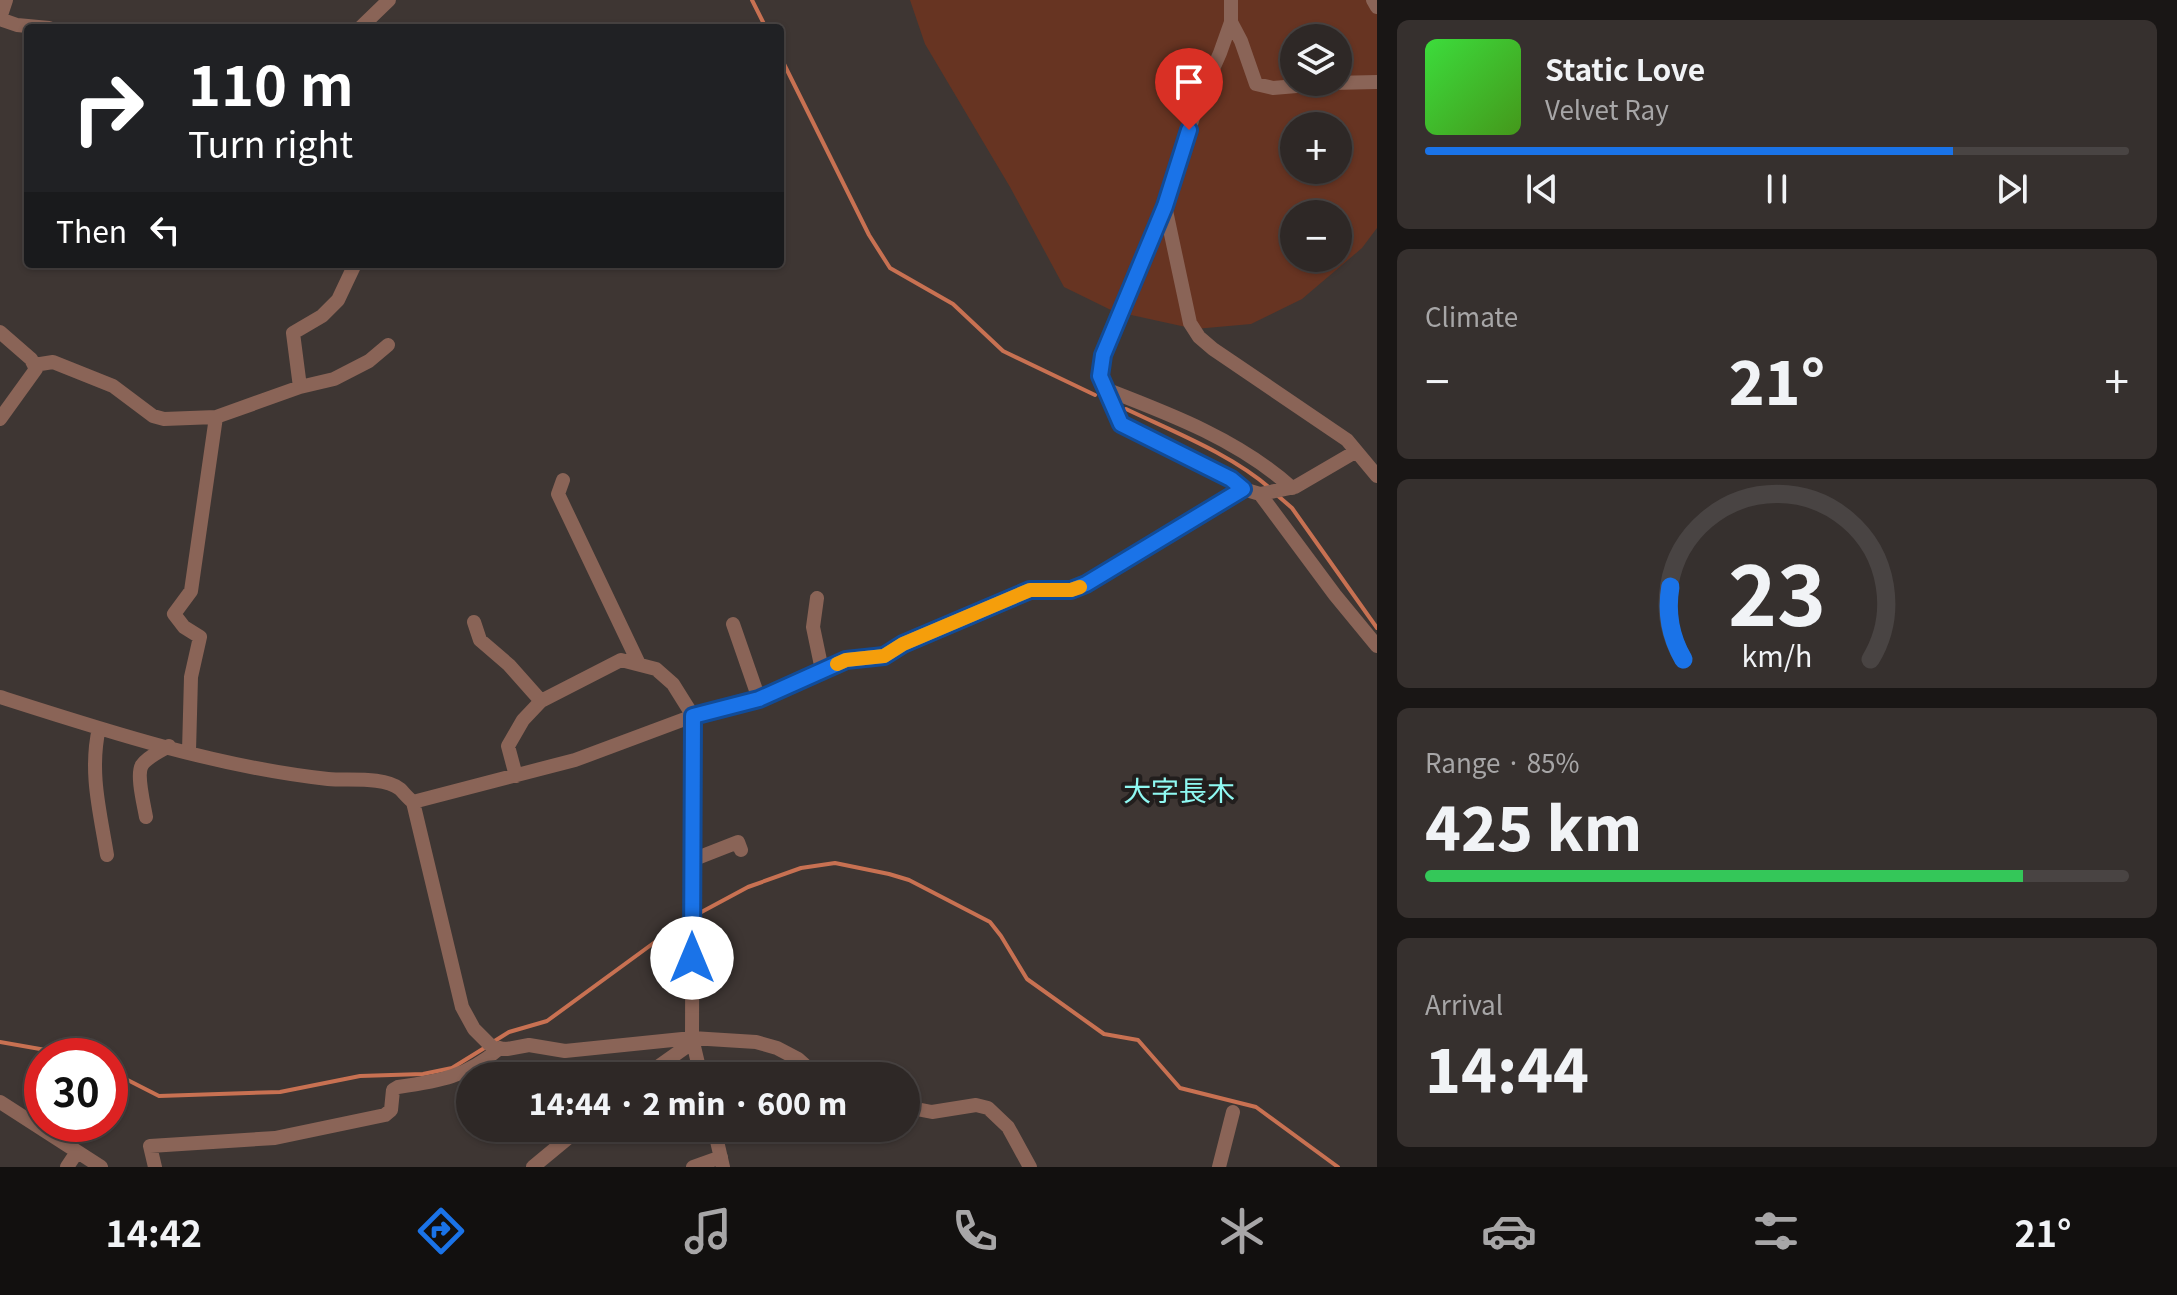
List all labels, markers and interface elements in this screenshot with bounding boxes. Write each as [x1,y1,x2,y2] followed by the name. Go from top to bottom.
[1280,24,1352,272] map controls
[1280,24,1352,96] button: layers
[188,41,354,122] text: 110 m
[1545,46,1705,90] text: Static Love
[1155,48,1223,130] pin
[56,56,160,160] icon: right
[1167,60,1211,104] icon: arrive
[1545,90,1669,127] text: Velvet Ray
[1280,112,1352,184] button: +
[188,116,353,168] text: Turn right
[1520,167,1564,211] icon: previous
[1755,167,1799,211] icon: pause
[1990,167,2034,211] icon: next
[1280,200,1352,272] button: −
[56,208,127,252] text: Then
[143,208,187,252] icon: left
[1425,297,1518,334] text: Climate
[1729,335,1825,422] text: 21°
[1425,347,1449,411] text: −
[2105,347,2129,411] text: +
[1728,528,1826,649] text: 23
[1742,634,1812,675] text: km/h
[1425,743,1579,780] text: Range · 85%
[1123,769,1235,809] district label: 大字長木
[1425,781,1642,868] text: 425 km
[650,916,734,1000] position arrow
[1425,985,1503,1022] text: Arrival
[1425,1023,1589,1110] text: 14:44
[24,1038,128,1142] speed limit sign: 30
[529,1080,847,1124] text: 14:44 · 2 min · 600 m
[413,1203,469,1259] icon: directions
[680,1203,736,1259] icon: music
[947,1203,1003,1259] icon: phone
[1214,1203,1270,1259] icon: climate
[1481,1203,1537,1259] icon: car
[1748,1203,1804,1259] icon: filters
[105,1205,202,1257] text: 14:42
[2014,1205,2072,1257] text: 21°

